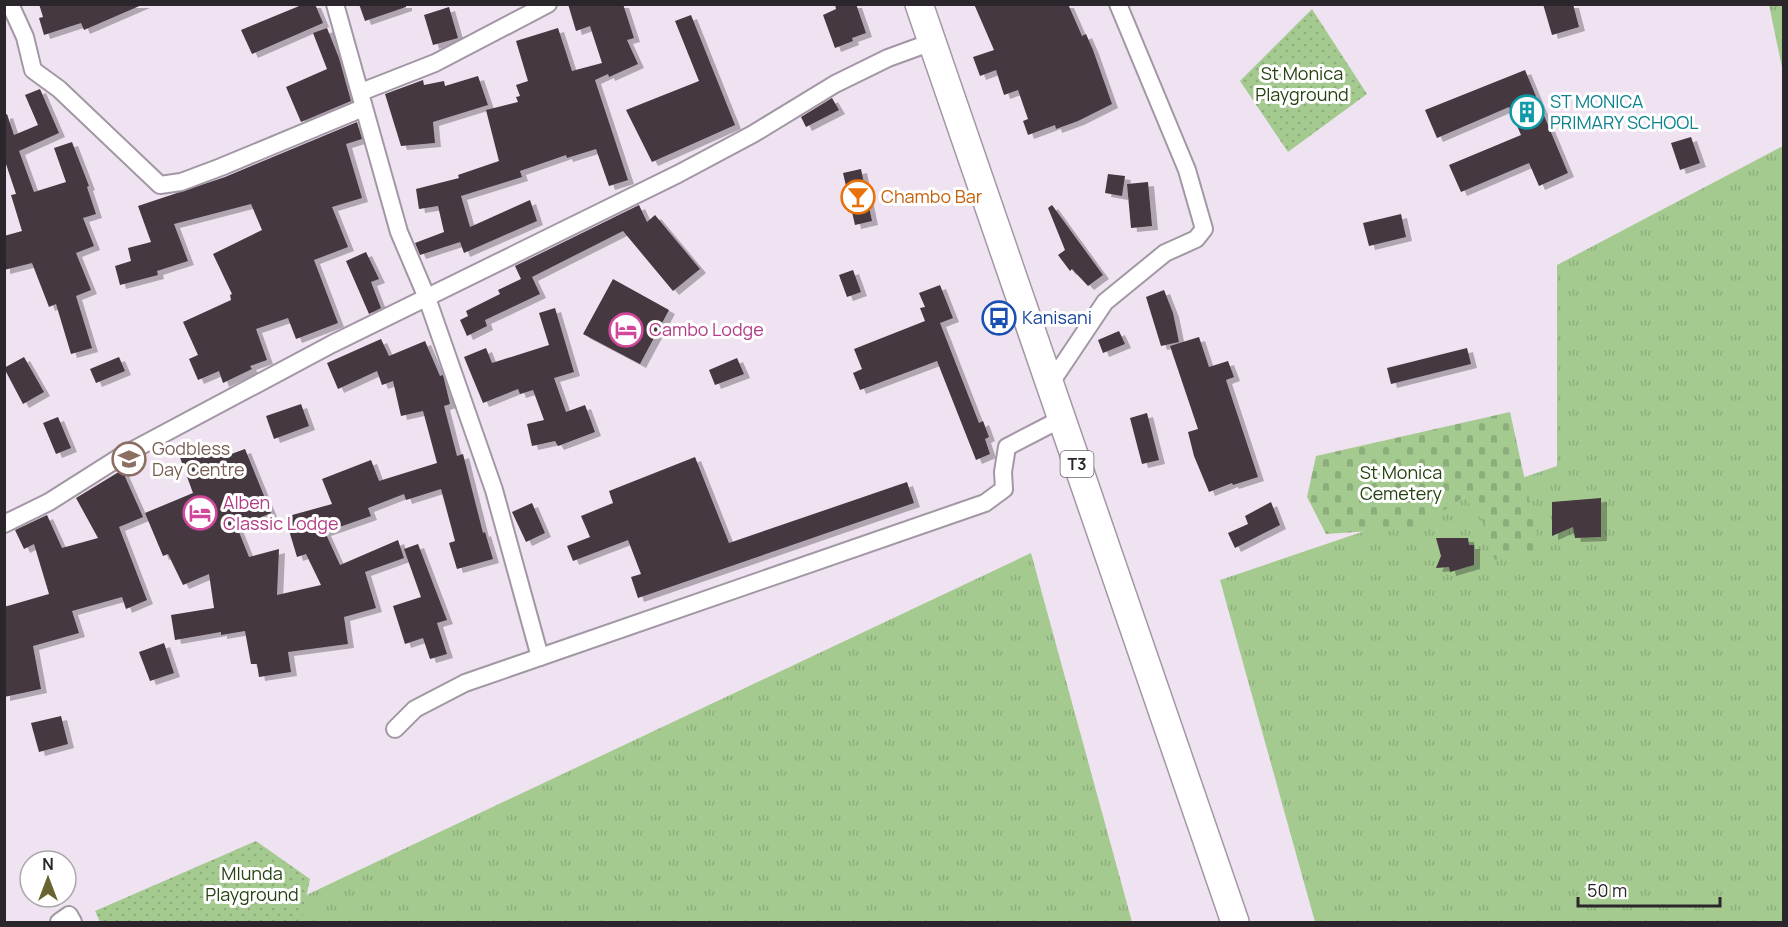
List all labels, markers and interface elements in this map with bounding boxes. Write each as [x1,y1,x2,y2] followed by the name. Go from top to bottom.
[1255,61,1349,106] park label: St Monica Playground
[1550,89,1699,134] place label: ST MONICA PRIMARY SCHOOL
[1509,94,1545,130] building icon: ST MONICA PRIMARY SCHOOL
[840,179,876,215] bar icon: Chambo Bar
[881,184,983,208] place label: Chambo Bar
[981,300,1017,336] bus stop icon: Kanisani
[1022,305,1092,329] place label: Kanisani
[608,312,644,348] hotel icon: Cambo Lodge
[649,317,764,341] place label: Cambo Lodge
[152,436,245,481] place label: Godbless Day Centre
[111,441,147,477] school or university icon: Godbless Day Centre
[1060,451,1094,477] road number: T3
[1360,460,1443,505] park label: St Monica Cemetery
[223,490,338,535] place label: Alben Classic Lodge
[182,495,218,531] hotel icon: Alben Classic Lodge
[18,849,78,909] north arrow
[42,853,54,875] text: N
[205,861,299,906] park label: Mlunda Playground
[1578,870,1720,908] scale bar
[1587,878,1627,902] text: 50 m

